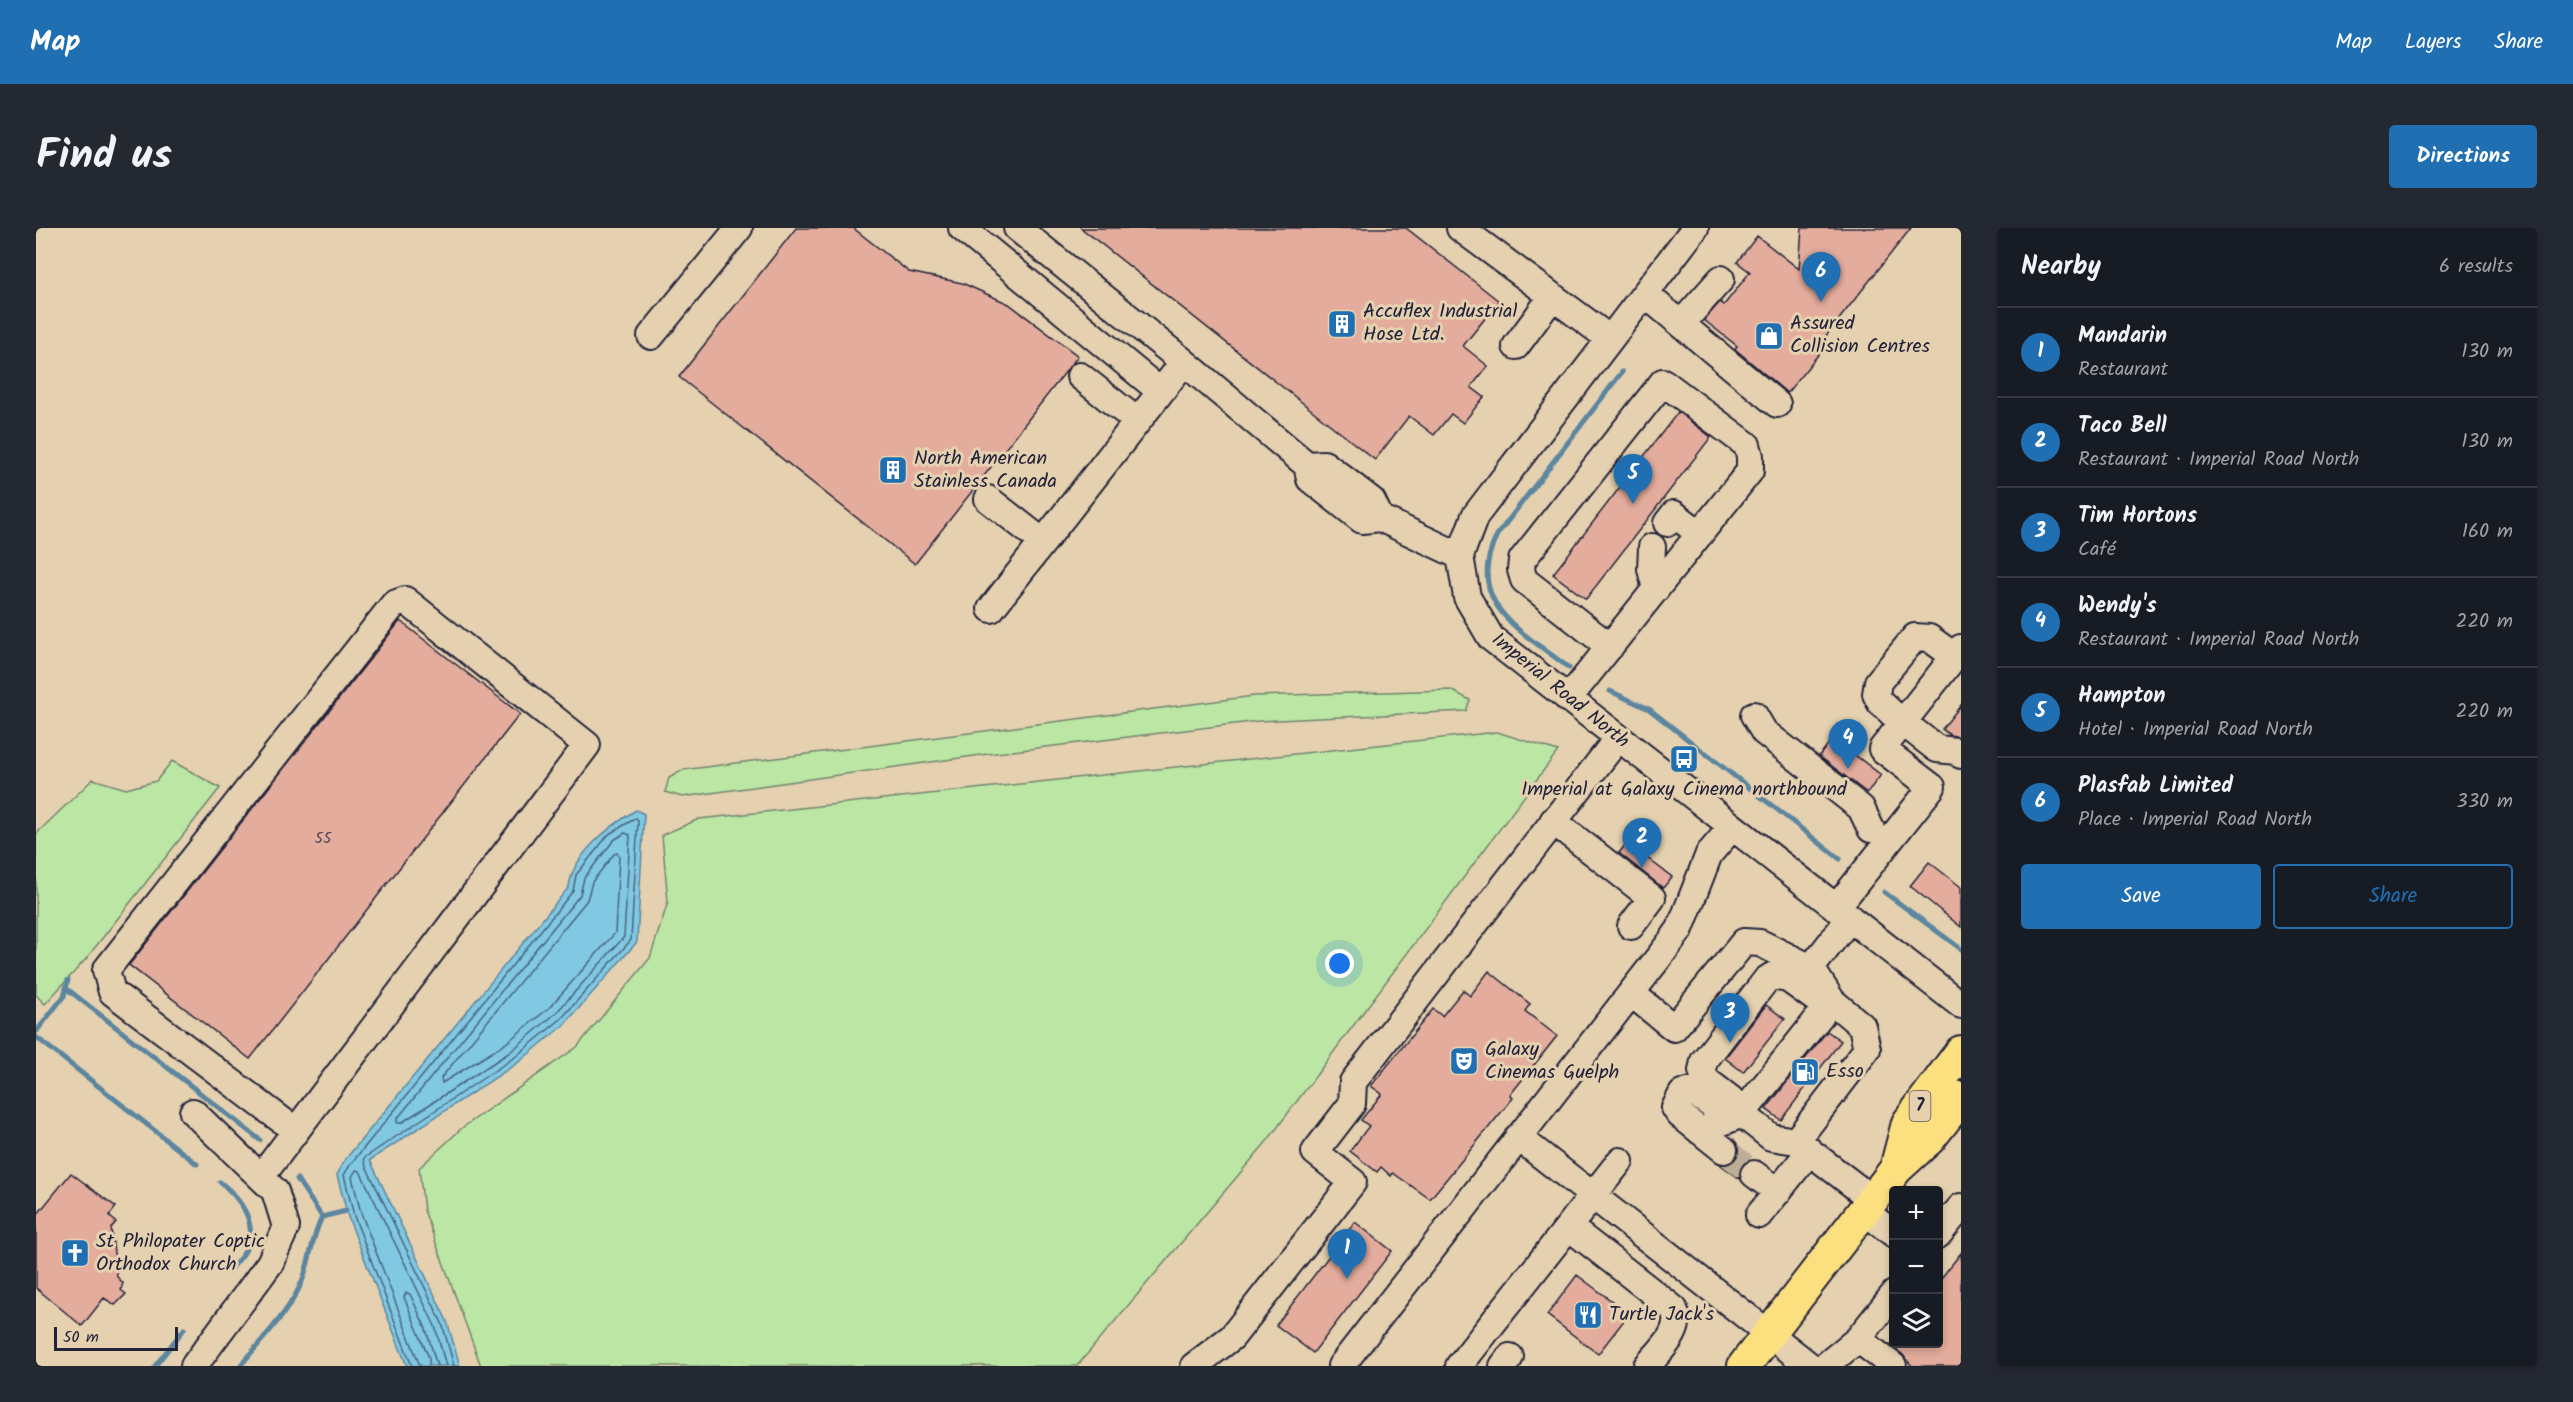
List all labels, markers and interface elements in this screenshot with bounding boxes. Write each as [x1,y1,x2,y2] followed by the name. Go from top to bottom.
[30,20,81,65] text: Map
[2335,26,2372,59] text: Map
[2405,26,2461,59] text: Layers
[2494,26,2543,59] text: Share
[36,123,172,190] text: Find us
[2389,125,2537,188] button: Directions
[2021,246,2101,288] text: Nearby
[2439,251,2513,283] text: 6 results
[1802,253,1840,302] pin: 6
[1363,296,1517,351] place label: Accuflex Industrial Hose Ltd.
[1326,308,1358,340] building icon: Accuflex Industrial Hose Ltd.
[1790,308,1931,363] place label: Assured Collision Centres
[2078,319,2167,354] text: Mandarin
[1753,320,1785,352] shop icon: Assured Collision Centres
[2037,336,2044,368] text: 1
[2461,336,2513,368] text: 130 m
[2078,354,2168,386] text: Restaurant
[2078,409,2167,444] text: Taco Bell
[2035,426,2046,458] text: 2
[2461,426,2513,458] text: 130 m
[914,443,1057,498] place label: North American Stainless Canada
[2078,444,2359,476] text: Restaurant · Imperial Road North
[877,454,909,486] building icon: North American Stainless Canada
[1614,454,1652,504] pin: 5
[2078,499,2197,534] text: Tim Hortons
[2035,516,2046,548] text: 3
[2462,516,2513,548] text: 160 m
[2078,534,2116,566] text: Café
[2078,589,2157,624] text: Wendy's
[2035,606,2046,638] text: 4
[2456,606,2513,638] text: 220 m
[2078,624,2359,656] text: Restaurant · Imperial Road North
[1484,625,1636,757] street label: Imperial Road North
[2078,679,2166,714] text: Hampton
[2035,696,2046,728] text: 5
[2456,696,2513,728] text: 220 m
[2078,714,2313,746] text: Hotel · Imperial Road North
[1828,720,1868,769] pin: 4
[1668,743,1700,775] bus stop icon: Imperial at Galaxy Cinema northbound
[2078,769,2233,804] text: Plasfab Limited
[1521,774,1848,806] place label: Imperial at Galaxy Cinema northbound
[2035,786,2046,818] text: 6
[2456,786,2513,818] text: 330 m
[2078,804,2312,836] text: Place · Imperial Road North
[1622,818,1662,868] pin: 2
[314,826,333,851] house number: 55
[2021,864,2261,929] button: Save
[2273,864,2513,929] button: Share
[1325,949,1354,978] your location
[1710,994,1750,1043] pin: 3
[1485,1034,1619,1089] place label: Galaxy Cinemas Guelph
[1448,1045,1480,1077] theatre icon: Galaxy Cinemas Guelph
[1789,1056,1821,1088] fuel station icon: Esso
[1826,1056,1864,1088] place label: Esso
[1910,1091,1930,1121] road number: 7
[1889,1186,1943,1348] map controls
[1889,1186,1943,1240] button: +
[96,1226,265,1281] place label: St Philopater Coptic Orthodox Church
[1328,1230,1366,1279] pin: 1
[59,1237,91,1269] church icon: St Philopater Coptic Orthodox Church
[1889,1240,1943,1294] button: −
[1889,1294,1943,1348] button: layers
[1572,1299,1604,1331] restaurant icon: Turtle Jack's
[1609,1299,1715,1331] place label: Turtle Jack's
[54,1324,178,1352] scale bar
[63,1325,99,1350] text: 50 m

